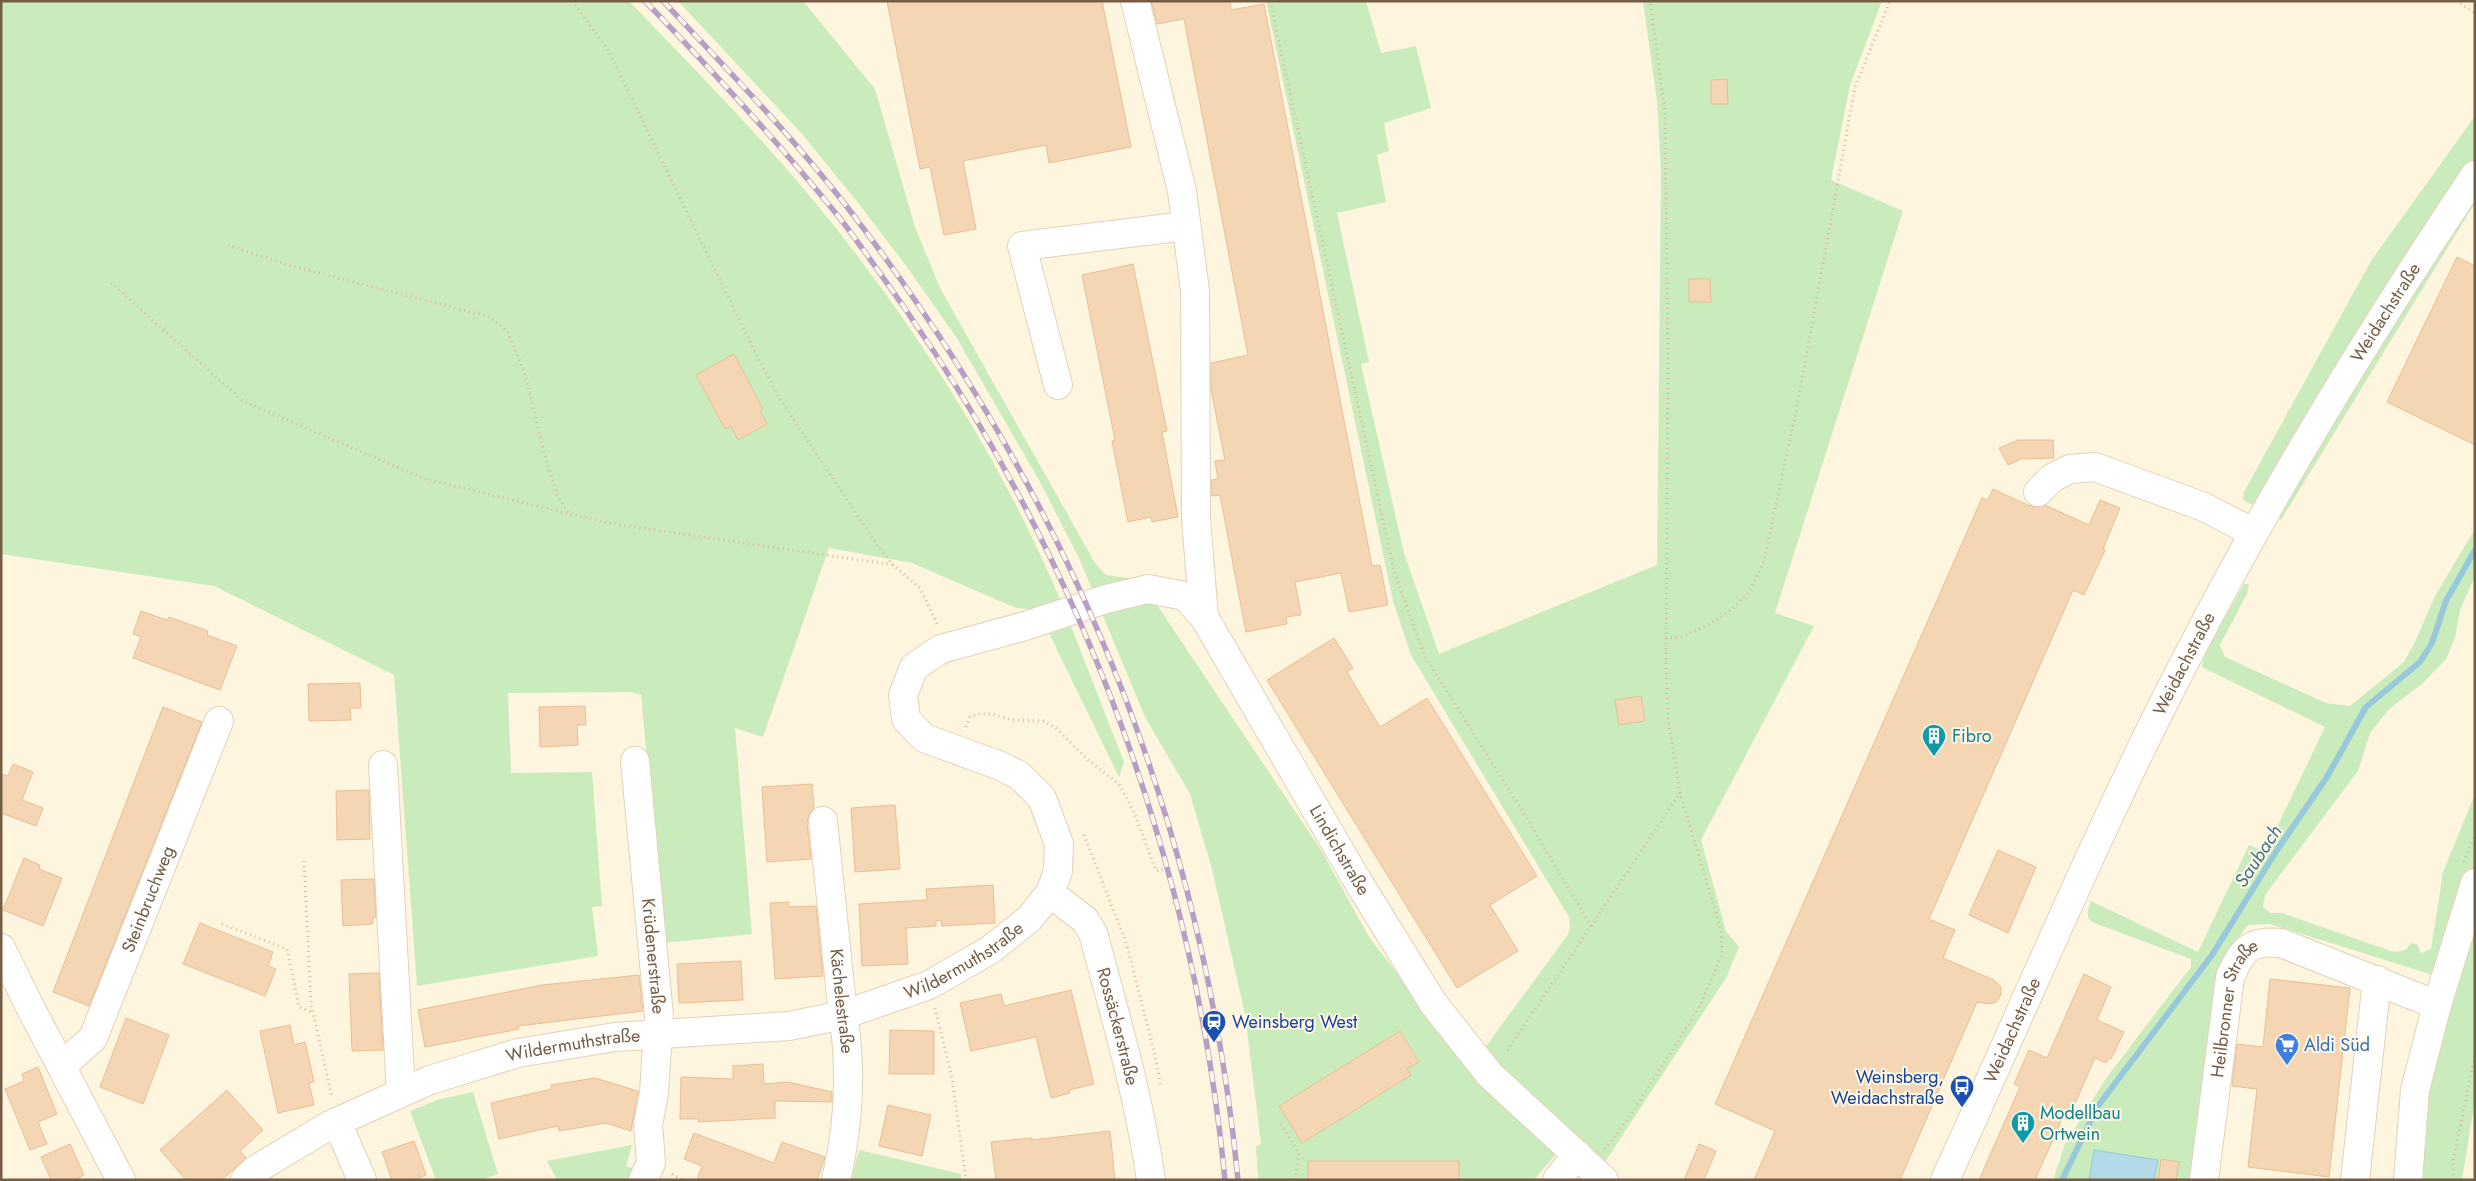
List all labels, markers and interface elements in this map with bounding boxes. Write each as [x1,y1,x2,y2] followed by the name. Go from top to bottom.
[2344,258,2427,367] street label: Weidachstraße
[2147,607,2222,720] street label: Weidachstraße
[1921,723,1947,757] building icon: Fibro
[1952,723,1992,749] place label: Fibro
[1303,800,1377,900] street label: Lindichstraße
[2228,819,2288,893] water label: Saubach
[115,842,181,957] street label: Steinbruchweg
[635,897,672,1015] street label: Krüdenerstraße
[900,915,1029,1006] street label: Wildermuthstraße
[2204,932,2262,1079] street label: Heilbronner Straße
[823,947,860,1054] street label: Kächelestraße
[1090,964,1145,1088] street label: Rossäckerstraße
[1977,973,2047,1087] street label: Weidachstraße
[1201,1009,1227,1043] station icon: Weinsberg West
[1232,1009,1358,1035] place label: Weinsberg West
[503,1022,641,1069] street label: Wildermuthstraße
[2274,1032,2300,1066] supermarket icon: Aldi Süd
[2304,1032,2370,1058] place label: Aldi Süd
[1831,1064,1944,1111] place label: Weinsberg, Weidachstraße
[1949,1074,1975,1108] bus stop icon: Weinsberg, Weidachstraße
[2040,1100,2121,1147] place label: Modellbau Ortwein
[2010,1110,2036,1144] building icon: Modellbau Ortwein

